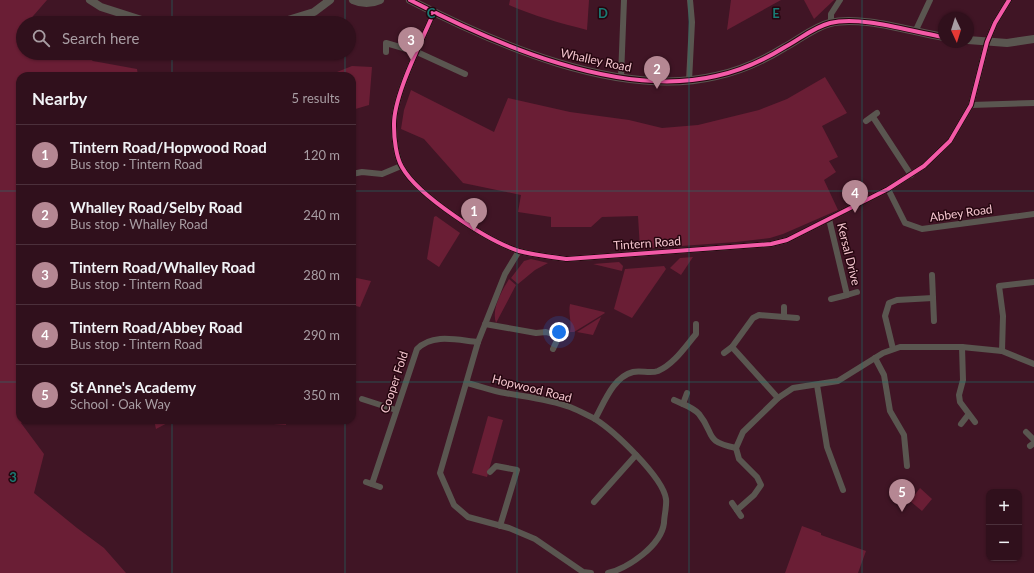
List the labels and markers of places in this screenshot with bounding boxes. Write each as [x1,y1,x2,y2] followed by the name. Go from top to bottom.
[398,27,424,60] pin: 3
[644,56,670,89] pin: 2
[842,180,868,213] pin: 4
[461,198,487,231] pin: 1
[889,479,915,512] pin: 5

